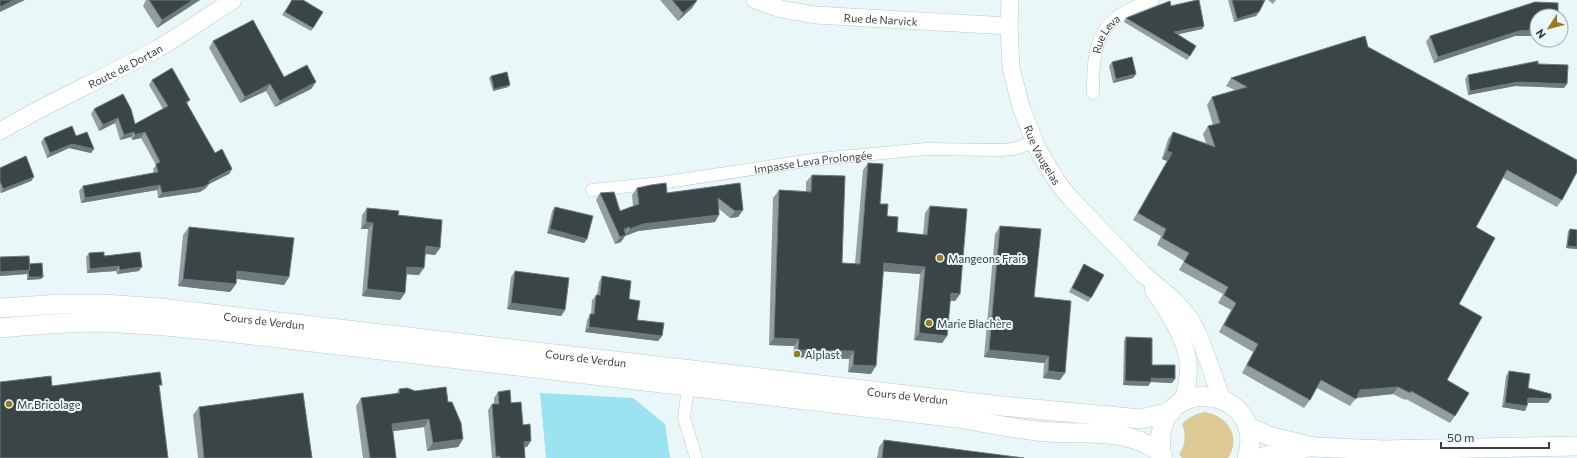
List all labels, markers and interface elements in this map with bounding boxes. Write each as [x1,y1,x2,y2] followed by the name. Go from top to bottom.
[1529,8,1569,48] north arrow
[844,10,918,27] street label: Rue de Narvick
[1089,11,1122,55] street label: Rue Leva
[1533,27,1548,41] text: N
[86,41,164,90] street label: Route de Dortan
[1022,123,1064,187] street label: Rue Vaugelas
[753,148,873,175] street label: Impasse Leva Prolongée
[948,252,1026,265] place label: Mangeons Frais
[935,253,945,263] marker: Mangeons Frais
[223,309,305,331] street label: Cours de Verdun
[937,317,1012,330] place label: Marie Blachère
[924,318,934,328] marker: Marie Blachère
[545,346,627,369] street label: Cours de Verdun
[805,348,840,361] place label: Alplast
[792,349,802,359] marker: Alplast
[866,384,949,406] street label: Cours de Verdun
[17,398,81,411] place label: Mr.Bricolage
[4,399,14,409] marker: Mr.Bricolage
[1441,424,1549,450] scale bar
[1447,430,1475,444] text: 50 m

